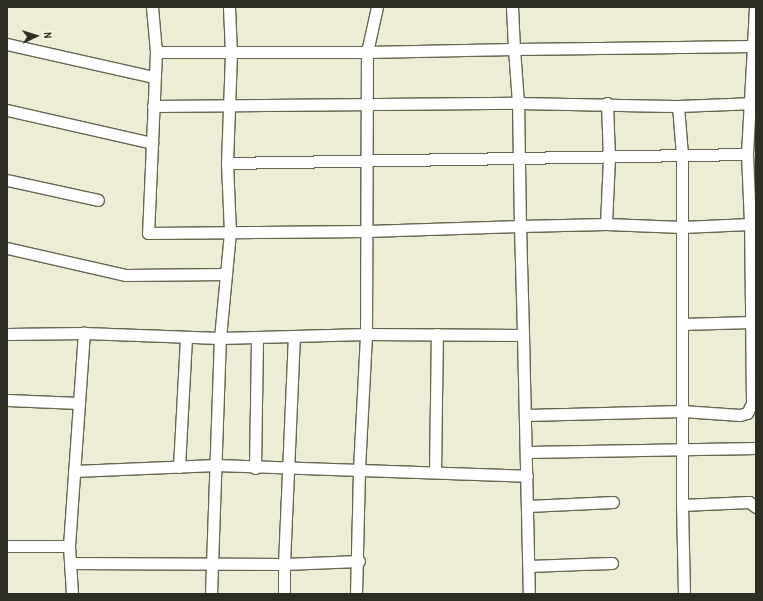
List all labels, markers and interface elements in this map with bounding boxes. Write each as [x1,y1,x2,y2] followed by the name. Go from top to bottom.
[16,16,56,56] north arrow
[41,31,55,39] text: N

